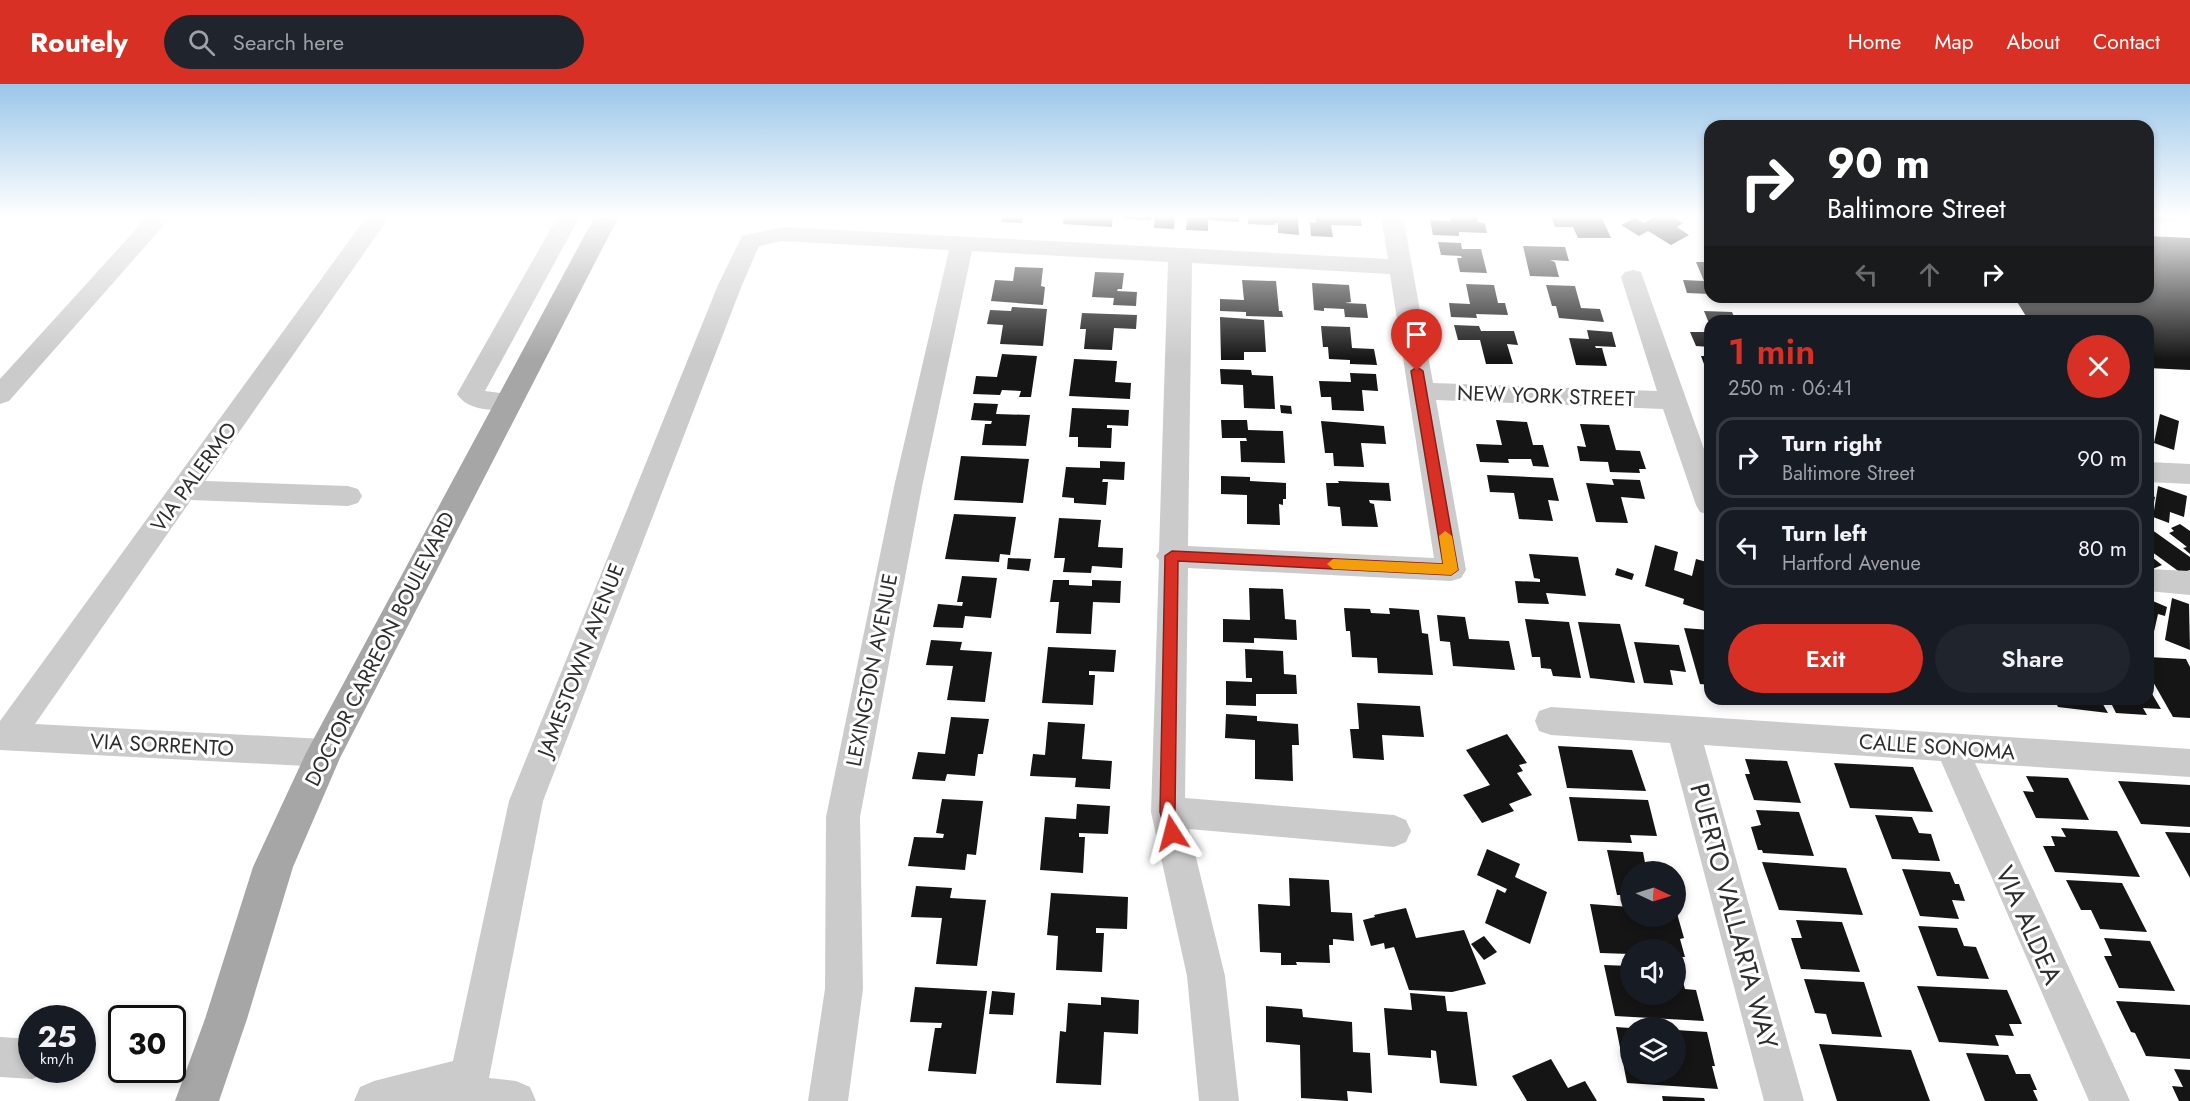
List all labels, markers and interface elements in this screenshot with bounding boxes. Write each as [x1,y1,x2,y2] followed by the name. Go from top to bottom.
[164,15,584,69] search box
[30,22,128,63] text: Routely
[185,26,218,59] icon: search
[233,26,344,58] text: Search here
[1848,27,1901,57] text: Home
[1934,27,1974,57] text: Map
[2007,27,2060,57] text: About
[2093,27,2160,57] text: Contact
[1827,133,1930,194] text: 90 m
[1728,144,1806,222] icon: right
[1827,189,2006,228] text: Baltimore Street
[1850,258,1883,291] icon: left
[1913,258,1946,291] icon: ahead
[1976,258,2009,291] icon: right
[1391,309,1442,371] pin
[1400,318,1433,351] icon: arrive
[1728,325,1815,377] text: 1 min
[2067,335,2130,398] button: close
[1728,374,1852,403] text: 250 m · 06:41
[1456,378,1636,414] street label: NEW YORK STREET
[144,416,244,538] street label: VIA PALERMO
[1782,427,1882,459] text: Turn right
[1731,441,1764,474] icon: right
[2077,442,2127,474] text: 90 m
[1782,459,1914,488] text: Baltimore Street
[298,507,462,791] street label: DOCTOR CARREON BOULEVARD
[1782,517,1867,549] text: Turn left
[1731,531,1764,564] icon: left
[2078,532,2127,564] text: 80 m
[1782,549,1921,578] text: Hartford Avenue
[529,559,632,764] street label: JAMESTOWN AVENUE
[839,571,905,769] street label: LEXINGTON AVENUE
[1728,624,1923,693] button: Exit
[1935,624,2130,693] button: Share
[89,726,235,764] street label: VIA SORRENTO
[1858,727,2016,767] street label: CALLE SONOMA
[1680,779,1788,1053] street label: PUERTO VALLARTA WAY
[1140,801,1204,865] position arrow
[1986,859,2072,991] street label: VIA ALDEA
[1620,861,1686,927] north arrow
[1620,861,1686,1083] map controls
[1620,939,1686,1005] button: sound
[108,1005,186,1083] speed limit sign: 30
[37,1015,77,1058] text: 25
[1620,1017,1686,1083] button: layers
[40,1048,74,1070] text: km/h

